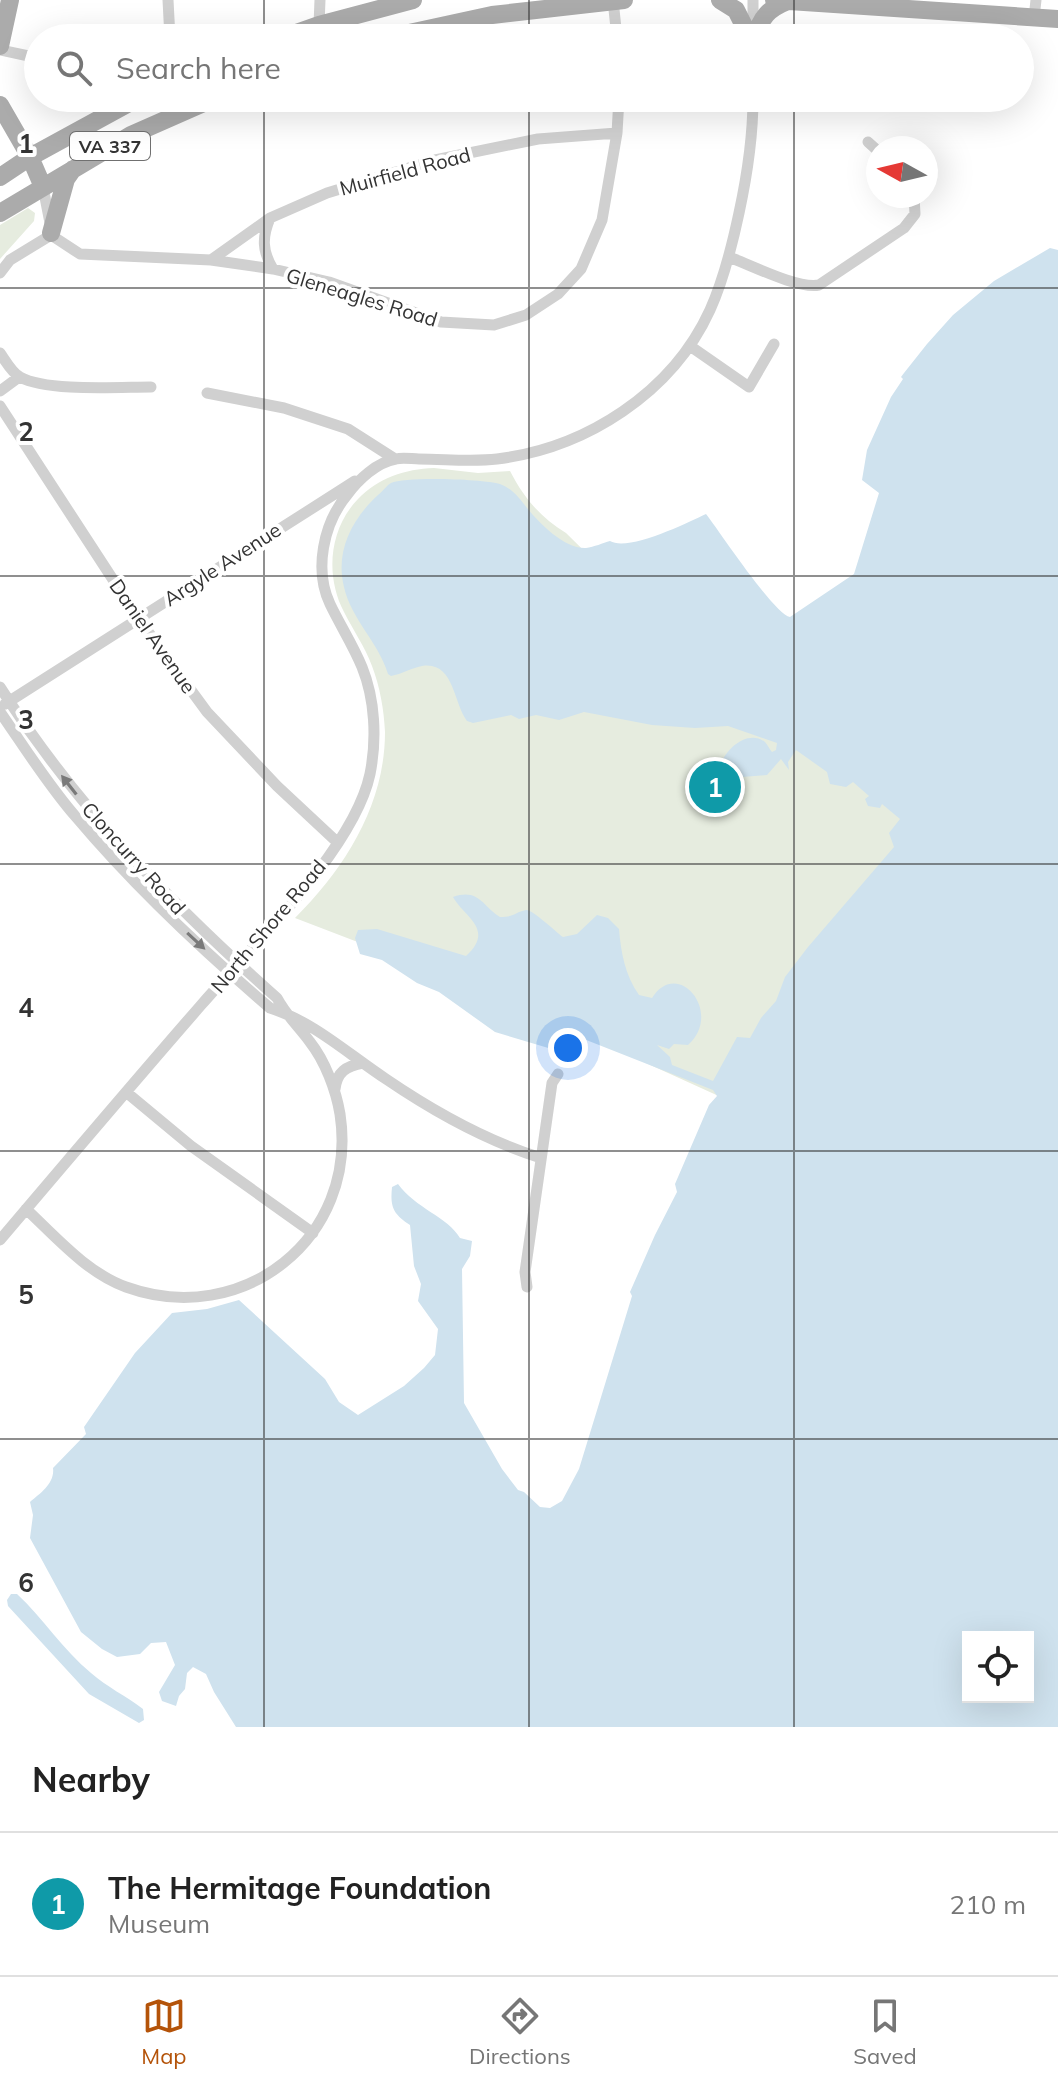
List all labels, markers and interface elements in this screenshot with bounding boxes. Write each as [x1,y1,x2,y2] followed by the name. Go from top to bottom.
[24,24,1034,112] search box
[52,46,96,90] icon: search
[116,49,281,87] text: Search here
[18,127,34,160] text: 1
[70,132,150,160] road number: VA 337
[866,136,938,208] north arrow
[337,142,473,200] street label: Muirfield Road
[283,262,441,332] street label: Gleneagles Road
[18,415,34,448] text: 2
[159,517,285,611] street label: Argyle Avenue
[104,574,202,698] street label: Daniel Avenue
[18,703,34,736] text: 3
[689,757,741,817] pin: 1
[61,775,78,795] one-way arrow
[77,796,191,920] street label: Cloncurry Road
[205,854,331,998] street label: North Shore Road
[186,932,205,950] one-way arrow
[18,991,34,1024] text: 4
[548,1028,588,1068] your location
[18,1278,34,1311] text: 5
[18,1566,34,1599] text: 6
[962,1631,1034,1703] map controls
[962,1631,1034,1703] button: locate
[32,1758,150,1801] text: Nearby
[108,1869,491,1907] text: The Hermitage Foundation
[50,1888,66,1921] text: 1
[950,1888,1026,1921] text: 210 m
[108,1907,210,1940] text: Museum
[141,1994,187,2070] tab: Map
[469,1994,571,2070] tab: Directions
[853,1994,917,2070] tab: Saved

